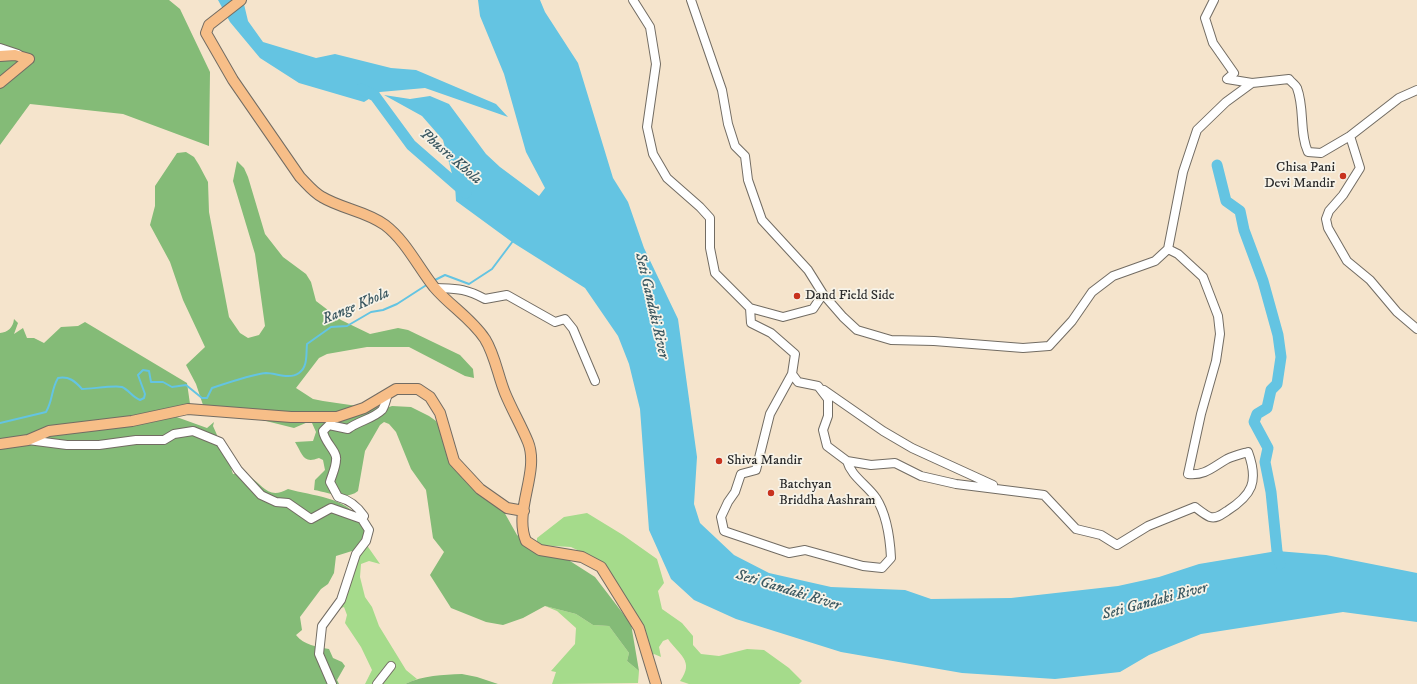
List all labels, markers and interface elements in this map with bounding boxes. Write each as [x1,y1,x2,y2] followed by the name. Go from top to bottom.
[415,125,485,189] water label: Phusre Khola
[1264,160,1335,192] place label: Chisa Pani Devi Mandir
[1338,171,1348,181] marker: Chisa Pani Devi Mandir
[630,251,672,361] water label: Seti Gandaki River
[320,285,392,329] water label: Range Khola
[805,288,895,304] place label: Dand Field Side
[792,291,802,301] marker: Dand Field Side
[727,453,802,469] place label: Shiva Mandir
[714,456,724,466] marker: Shiva Mandir
[779,477,875,510] place label: Batchyan Briddha Aashram
[766,488,776,498] marker: Batchyan Briddha Aashram
[734,567,842,615] water label: Seti Gandaki River
[1100,579,1210,625] water label: Seti Gandaki River

